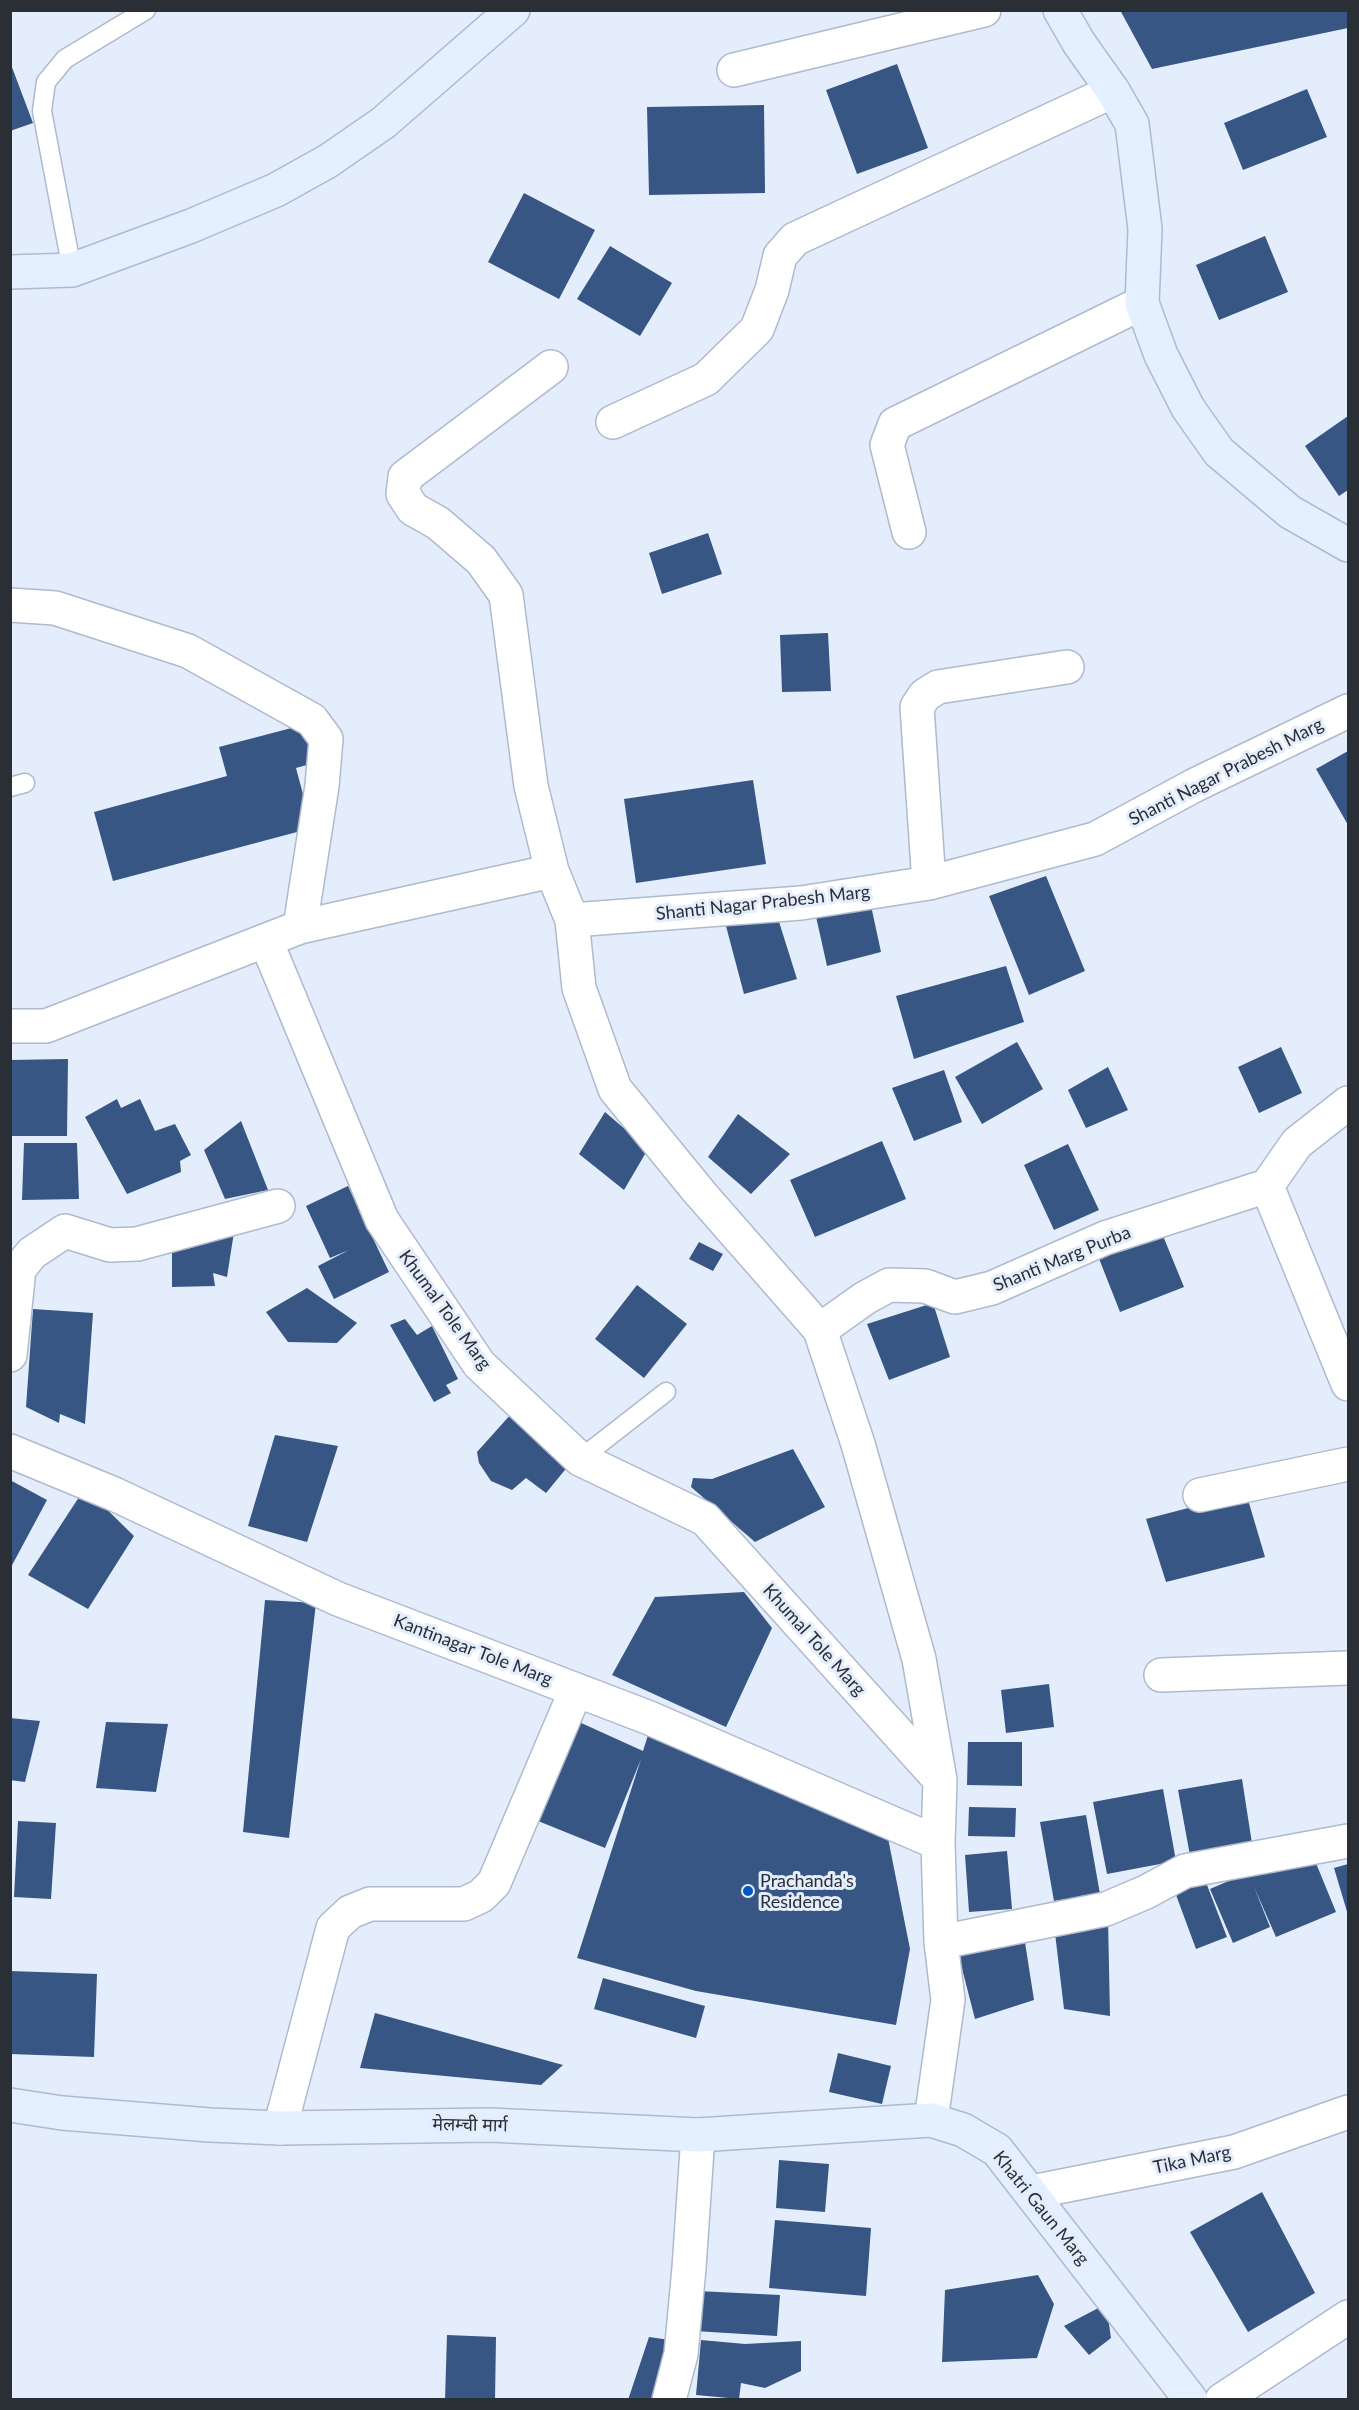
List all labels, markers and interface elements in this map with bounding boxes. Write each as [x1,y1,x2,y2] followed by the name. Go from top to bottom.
[1125,714,1327,830] street label: Shanti Nagar Prabesh Marg
[655,881,871,925] street label: Shanti Nagar Prabesh Marg
[990,1222,1134,1296] street label: Shanti Marg Purba
[394,1246,496,1374] street label: Khumal Tole Marg
[758,1580,870,1700] street label: Khumal Tole Marg
[391,1610,555,1690] street label: Kantinagar Tole Marg
[760,1870,854,1912] place label: Prachanda's Residence
[741,1884,755,1898] marker: Prachanda's Residence
[432,2114,508,2136] street label: मेलम्ची मार्ग
[1151,2141,1233,2179] street label: Tika Marg
[988,2147,1094,2269] street label: Khatri Gaun Marg

